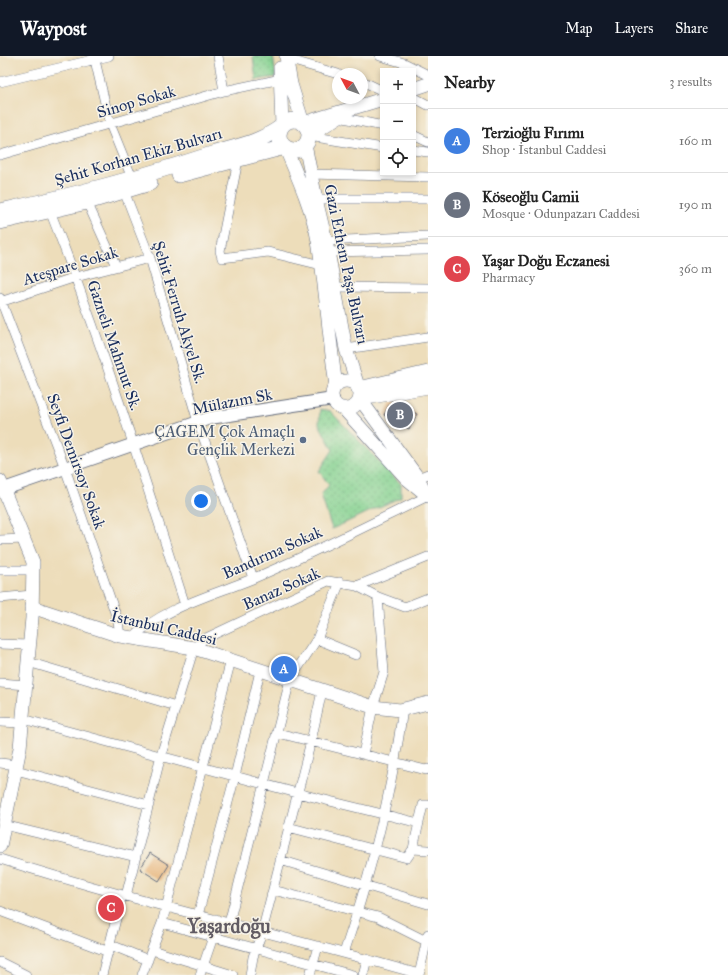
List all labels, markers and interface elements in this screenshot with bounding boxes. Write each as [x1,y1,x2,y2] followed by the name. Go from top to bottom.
[20,17,87,40] text: Waypost
[565,20,593,37] text: Map
[615,20,653,37] text: Layers
[675,20,708,37] text: Share
[332,68,368,104] north arrow
[380,68,416,176] map controls
[380,68,416,104] button: +
[444,72,495,93] text: Nearby
[669,74,712,90] text: 3 results
[95,81,178,122] street label: Sinop Sokak
[380,104,416,140] button: −
[52,123,225,189] street label: Şehit Korhan Ekiz Bulvarı
[482,124,584,142] text: Terzioğlu Fırımı
[453,133,461,149] text: A
[679,133,712,149] text: 160 m
[380,140,416,176] button: locate
[482,142,606,158] text: Shop · İstanbul Caddesi
[320,182,373,346] street label: Gazi Ethem Paşa Bulvarı
[482,188,579,206] text: Köseoğlu Camii
[453,197,461,213] text: B
[679,197,712,213] text: 190 m
[482,206,640,222] text: Mosque · Odunpazarı Caddesi
[149,239,210,386] street label: Şehit Ferruh Akyel Sk.
[19,242,121,289] street label: Ateşpare Sokak
[482,252,610,270] text: Yaşar Doğu Eczanesi
[453,261,461,277] text: C
[679,261,712,277] text: 360 m
[482,270,535,286] text: Pharmacy
[83,278,146,413] street label: Gazneli Mahmut Sk.
[190,384,274,419] street label: Mülazım Sk
[43,391,110,532] street label: Seyfi Demirsoy Sokak
[387,400,413,430] pin: B
[154,422,296,459] place label: ÇAGEM Çok Amaçlı Gençlik Merkezi
[298,435,308,445] marker: ÇAGEM Çok Amaçlı Gençlik Merkezi
[191,491,211,511] your location
[219,522,325,583] street label: Bandırma Sokak
[240,563,323,614] street label: Banaz Sokak
[109,605,220,649] street label: İstanbul Caddesi
[271,654,297,684] pin: A
[98,893,124,923] pin: C
[186,914,271,939] district label: Yaşardoğu

